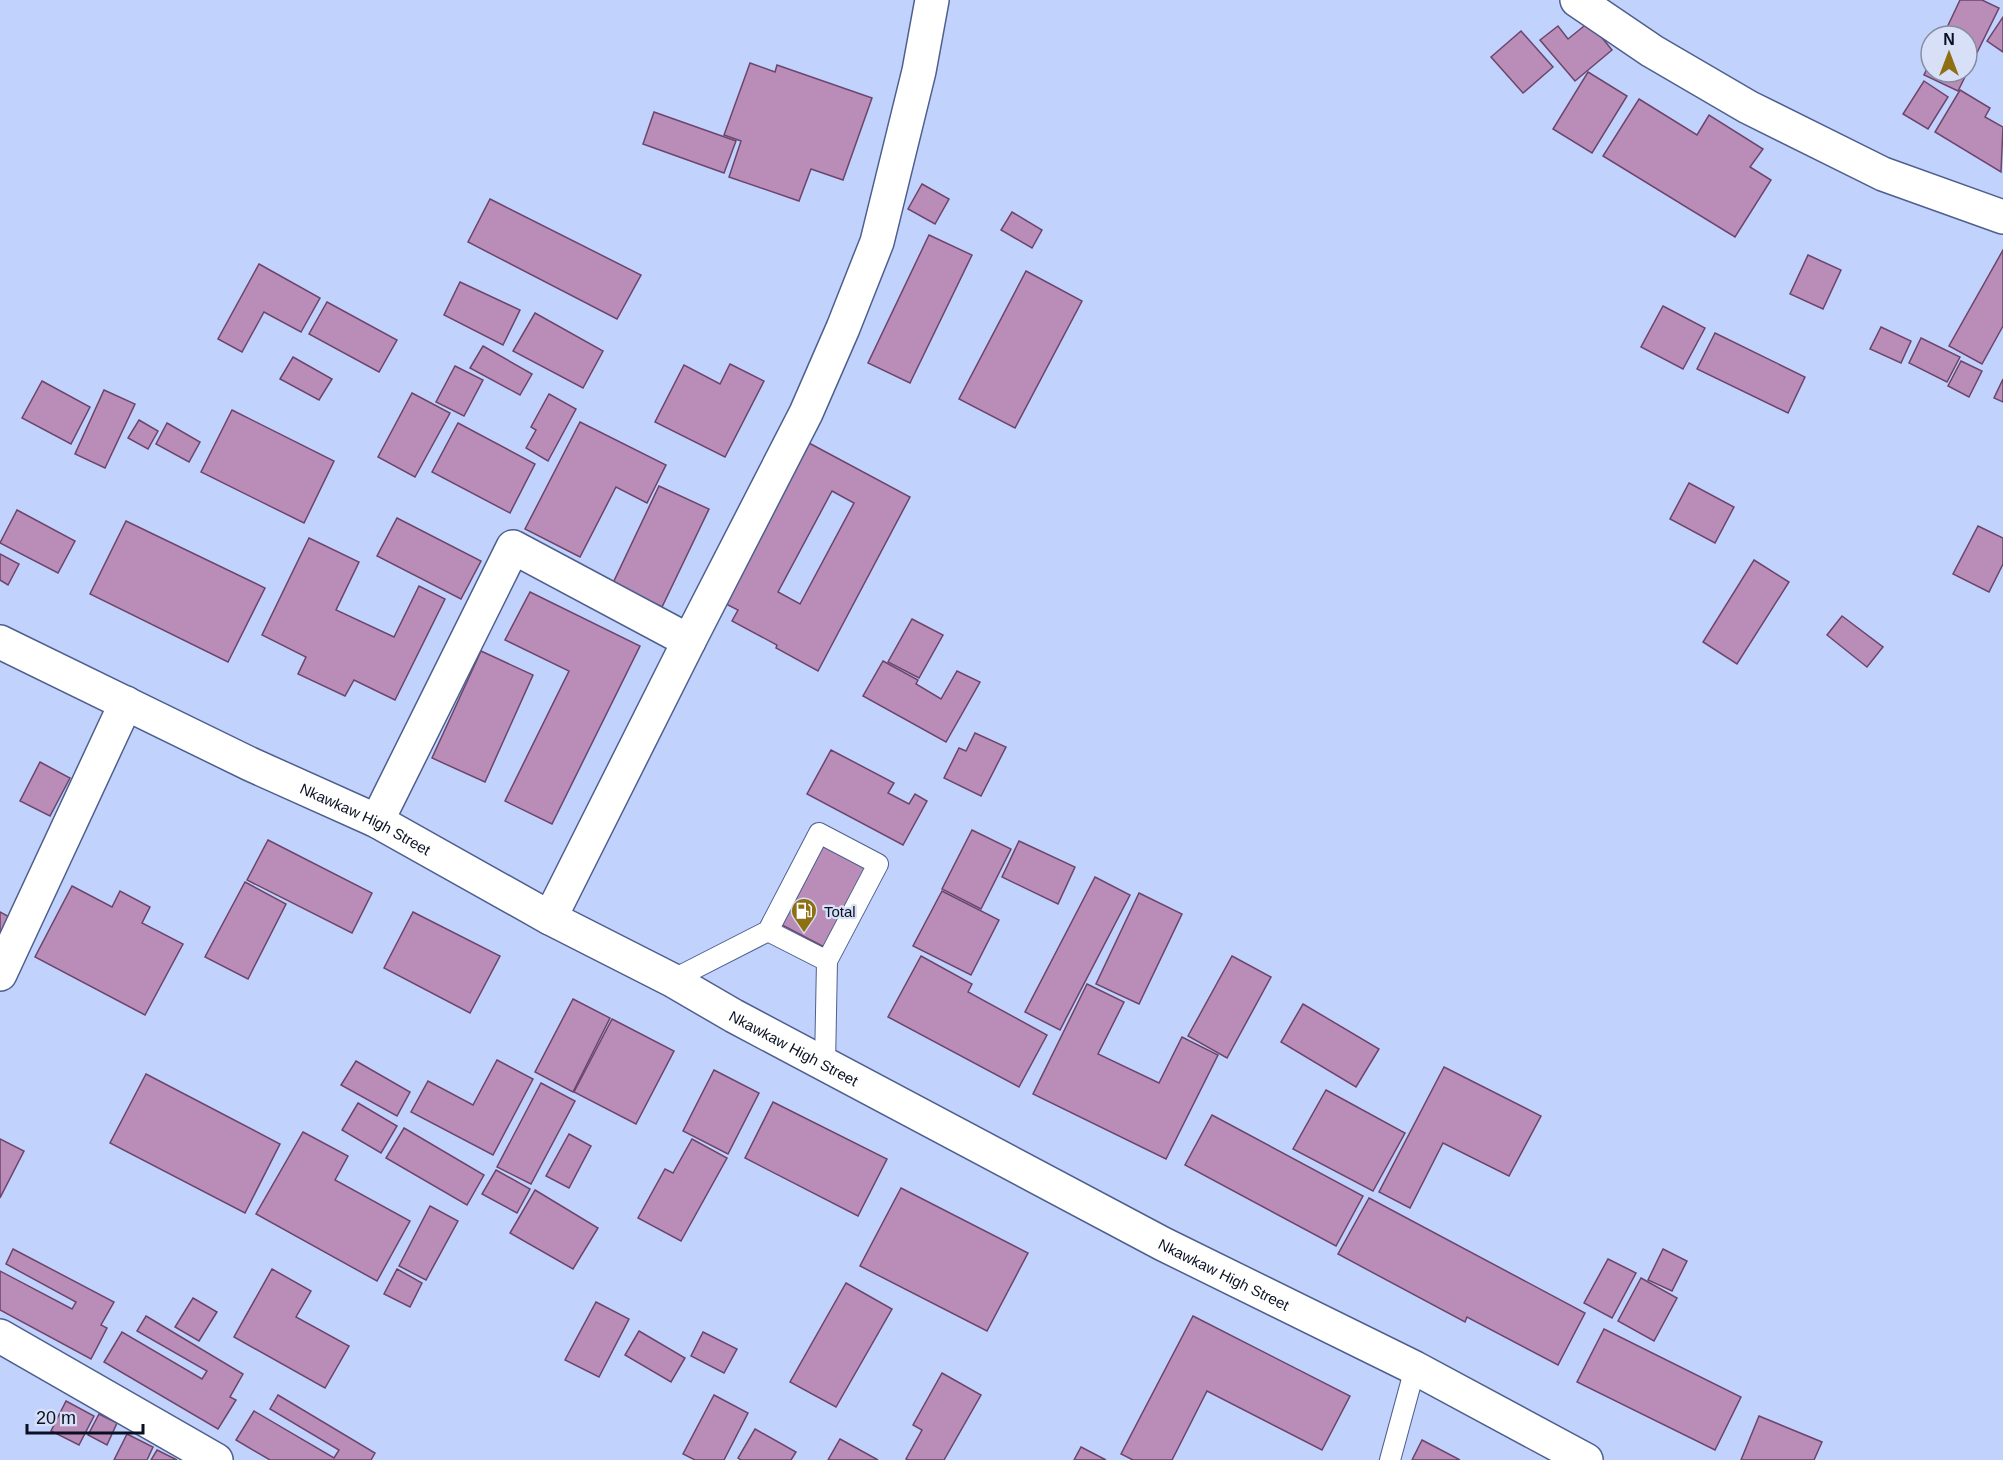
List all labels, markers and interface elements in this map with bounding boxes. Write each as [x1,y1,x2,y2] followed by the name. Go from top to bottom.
[1919,24,1979,84] north arrow
[1943,31,1955,48] text: N
[298,779,435,858] street label: Nkawkaw High Street
[789,896,819,934] fuel station icon: Total
[824,903,856,920] place label: Total
[726,1007,862,1089] street label: Nkawkaw High Street
[1156,1235,1293,1314] street label: Nkawkaw High Street
[27,1397,142,1435] scale bar
[36,1408,76,1428] text: 20 m

